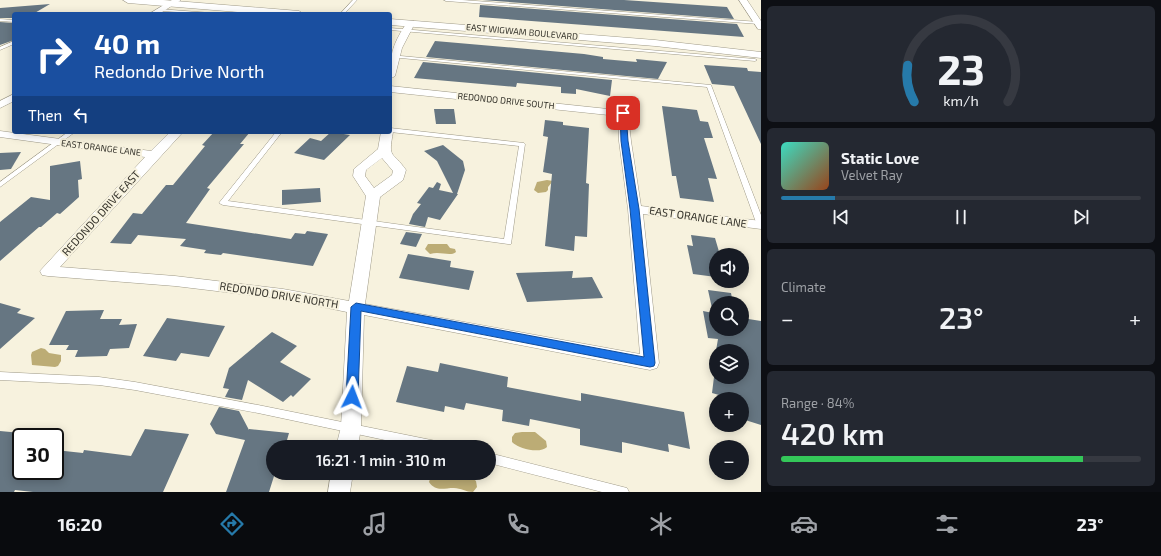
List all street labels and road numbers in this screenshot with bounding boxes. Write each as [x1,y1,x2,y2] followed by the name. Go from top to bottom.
[466,21,579,42] street label: EAST WIGWAM BOULEVARD
[457,90,555,111] street label: REDONDO DRIVE SOUTH
[60,137,142,158] street label: EAST ORANGE LANE
[59,167,143,258] street label: REDONDO DRIVE EAST
[648,203,748,230] street label: EAST ORANGE LANE
[219,279,340,310] street label: REDONDO DRIVE NORTH

